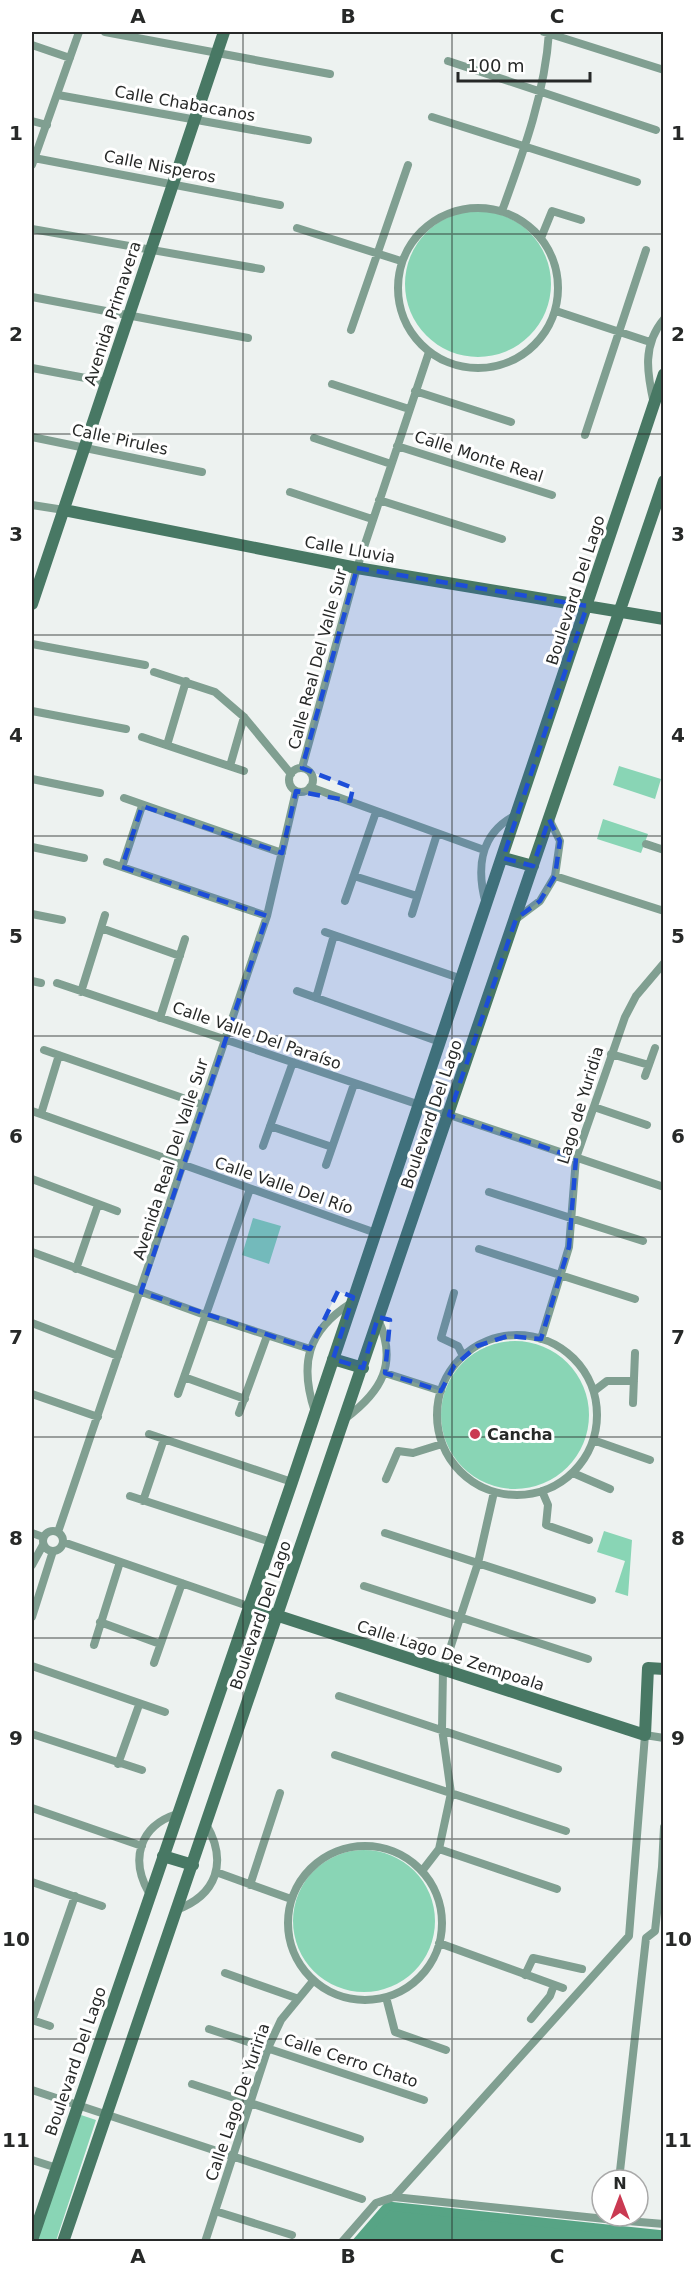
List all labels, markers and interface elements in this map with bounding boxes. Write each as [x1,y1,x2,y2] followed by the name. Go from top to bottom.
[130,4,146,28] text: A
[340,4,356,28] text: B
[550,4,564,28] text: C
[458,45,590,83] scale bar
[467,55,525,76] text: 100 m
[113,82,257,125] street label: Calle Chabacanos
[9,121,23,145] text: 1
[671,121,685,145] text: 1
[102,146,218,187] street label: Calle Nisperos
[80,239,145,388] street label: Avenida Primavera
[9,322,23,346] text: 2
[671,322,685,346] text: 2
[70,420,170,459] street label: Calle Pirules
[412,427,546,486] street label: Calle Monte Real
[542,513,609,667] street label: Boulevard Del Lago
[9,522,23,546] text: 3
[671,522,685,546] text: 3
[303,532,397,567] street label: Calle Lluvia
[284,566,351,752] street label: Calle Real Del Valle Sur
[9,723,23,747] text: 4
[671,723,685,747] text: 4
[9,924,23,948] text: 5
[671,924,685,948] text: 5
[170,998,344,1073] street label: Calle Valle Del Paraíso
[397,1037,466,1191] street label: Boulevard Del Lago
[554,1044,607,1166] street label: Lago de Yuridia
[129,1056,212,1262] street label: Avenida Real Del Valle Sur
[9,1124,23,1148] text: 6
[671,1124,685,1148] text: 6
[212,1153,356,1218] street label: Calle Valle Del Río
[9,1325,23,1349] text: 7
[671,1325,685,1349] text: 7
[487,1425,553,1444] place label: Cancha
[468,1427,482,1441] marker: Cancha
[9,1526,23,1550] text: 8
[671,1526,685,1550] text: 8
[226,1538,295,1692] street label: Boulevard Del Lago
[355,1616,547,1695] street label: Calle Lago De Zempoala
[9,1726,23,1750] text: 9
[671,1726,685,1750] text: 9
[2,1927,30,1951] text: 10
[664,1927,692,1951] text: 10
[41,1984,110,2138] street label: Boulevard Del Lago
[202,2021,273,2184] street label: Calle Lago De Yuriria
[281,2030,421,2091] street label: Calle Cerro Chato
[2,2128,30,2152] text: 11
[664,2128,692,2152] text: 11
[590,2168,650,2228] north arrow
[613,2174,627,2193] text: N
[130,2244,146,2268] text: A
[340,2244,356,2268] text: B
[550,2244,564,2268] text: C

